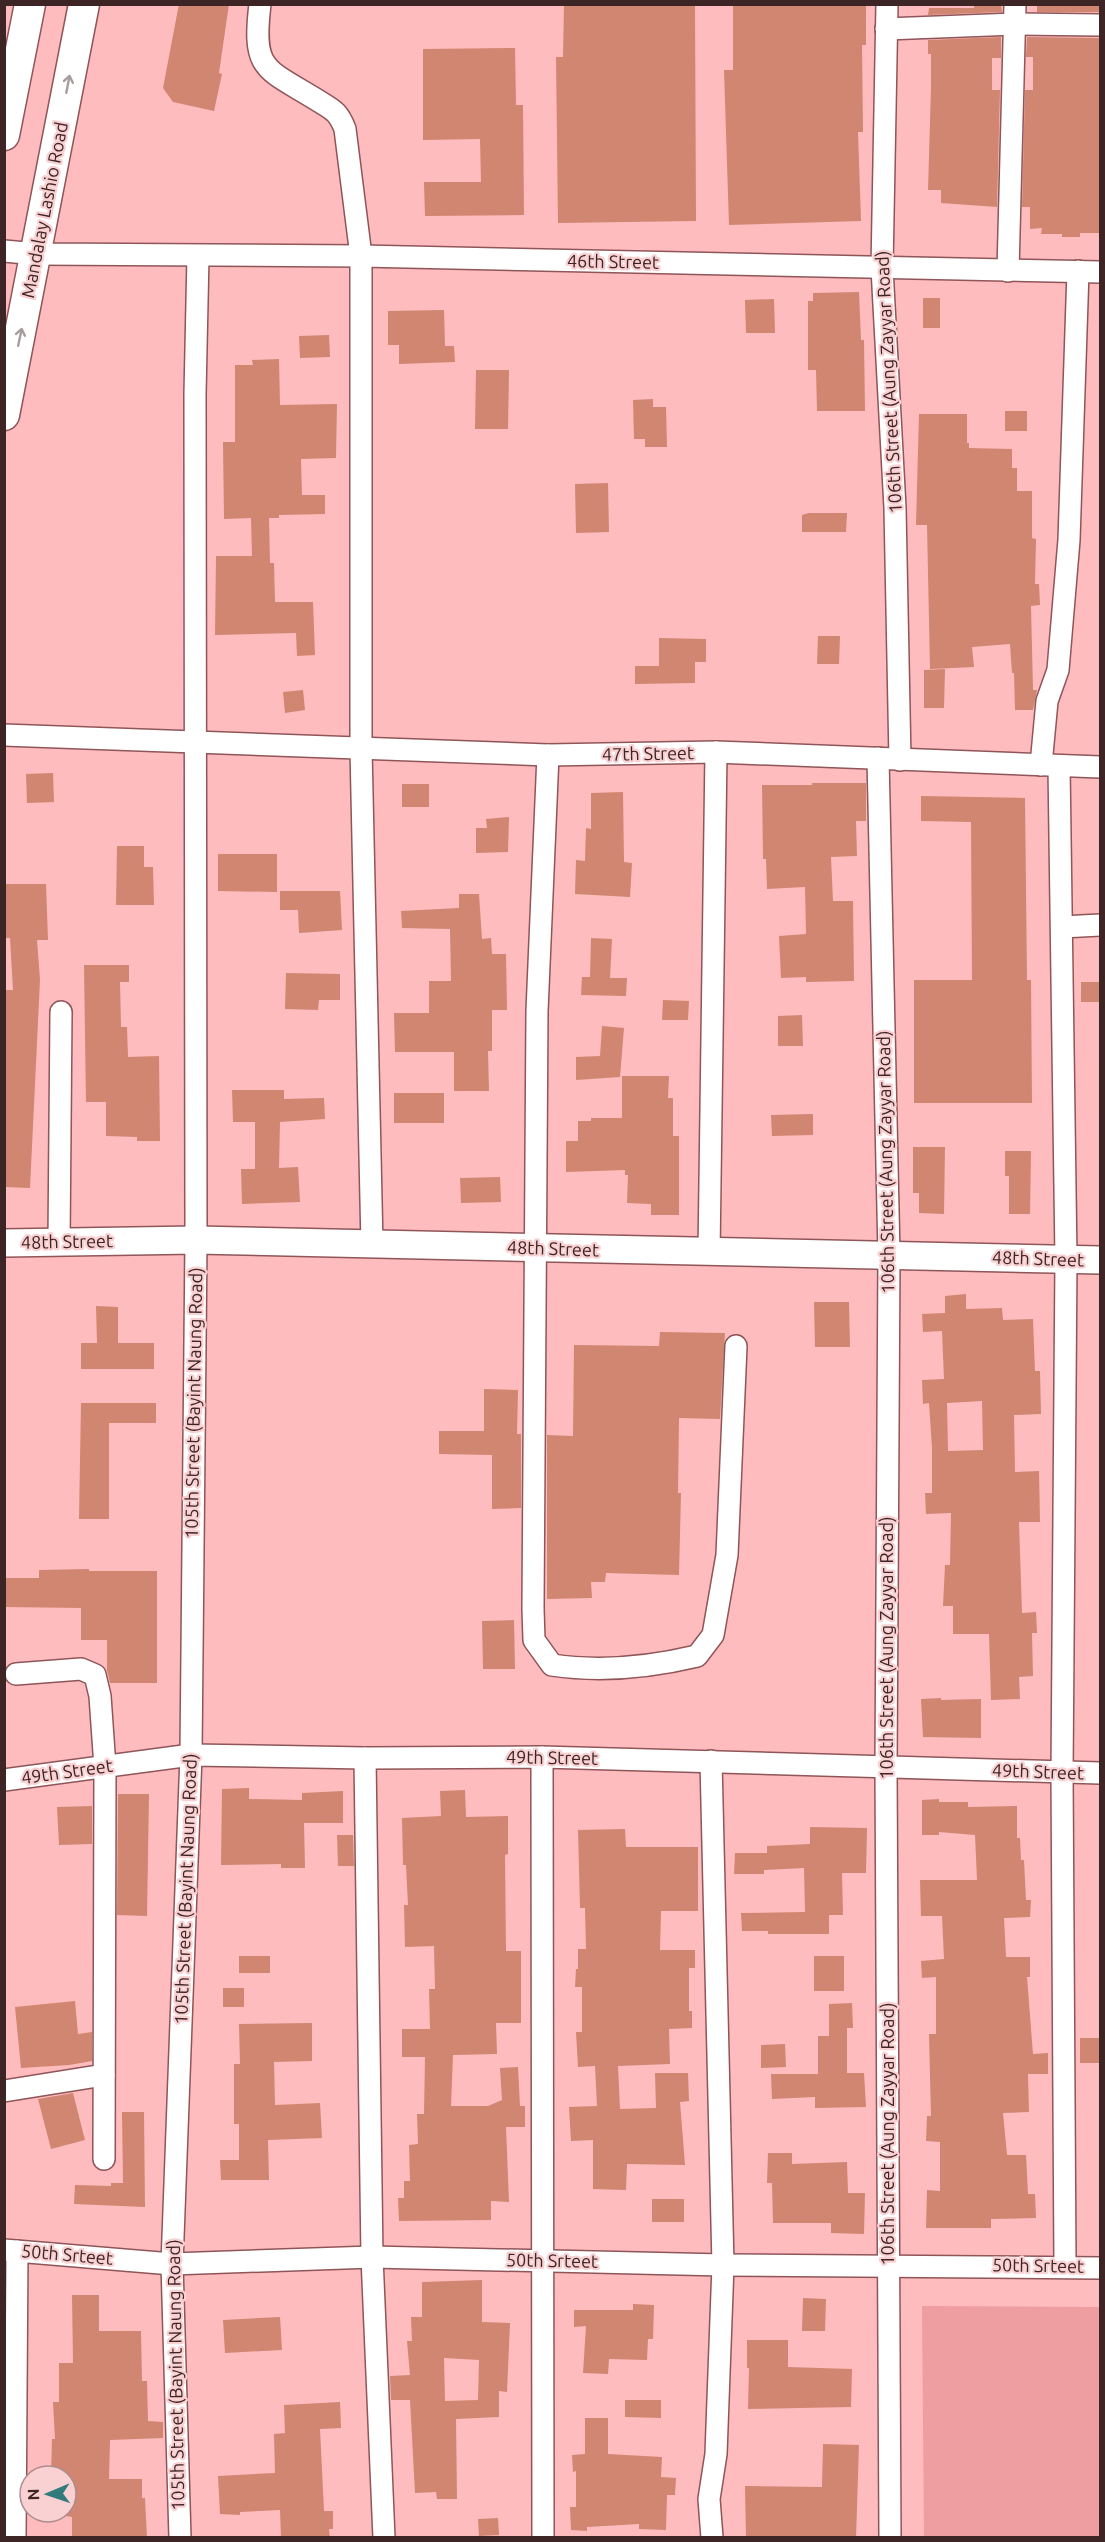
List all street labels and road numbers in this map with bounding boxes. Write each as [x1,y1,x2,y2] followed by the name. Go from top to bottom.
[17,120,71,299] street label: Mandalay Lashio Road
[567,250,659,272] street label: 46th Street
[871,250,906,514] street label: 106th Street (Aung Zayyar Road)
[602,742,694,764] street label: 47th Street
[873,1030,898,1294] street label: 106th Street (Aung Zayyar Road)
[21,1230,113,1252] street label: 48th Street
[507,1236,599,1260] street label: 48th Street
[992,1246,1084,1270] street label: 48th Street
[181,1267,206,1539] street label: 105th Street (Bayint Naung Road)
[876,1516,897,1780] street label: 106th Street (Aung Zayyar Road)
[506,1746,598,1768] street label: 49th Street
[170,1753,201,2025] street label: 105th Street (Bayint Naung Road)
[20,1755,114,1787] street label: 49th Street
[992,1759,1084,1783] street label: 49th Street
[877,2002,898,2266] street label: 106th Street (Aung Zayyar Road)
[163,2239,188,2511] street label: 105th Street (Bayint Naung Road)
[20,2240,114,2268] street label: 50th Srteet
[506,2249,598,2271] street label: 50th Srteet
[992,2254,1084,2276] street label: 50th Srteet

